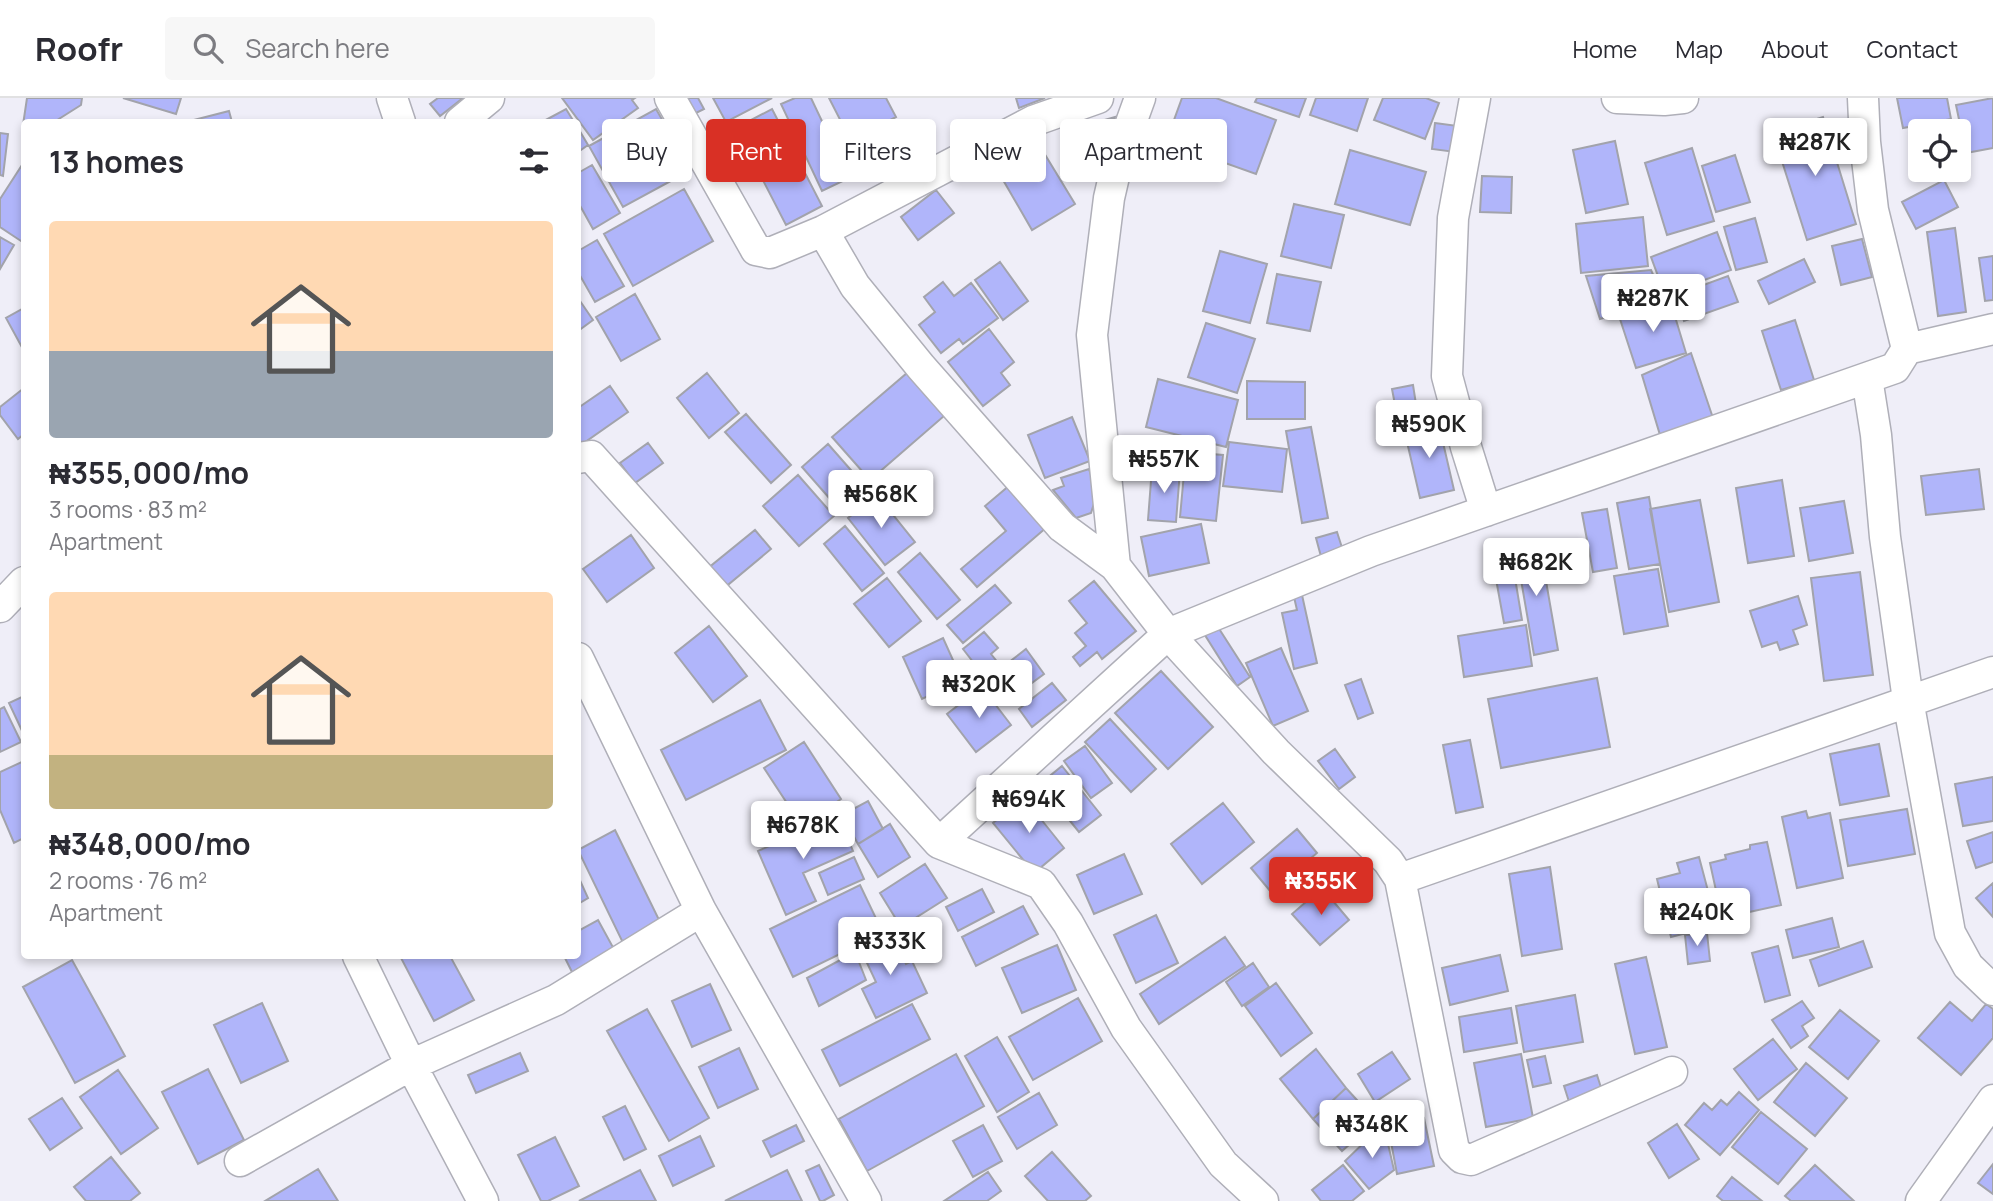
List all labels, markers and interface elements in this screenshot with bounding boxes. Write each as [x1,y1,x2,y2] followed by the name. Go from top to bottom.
[165,17,655,80] search box
[35,26,123,71] text: Roofr
[189,29,227,67] icon: search
[245,30,390,66] text: Search here
[1572,32,1637,65] text: Home
[1675,32,1723,65] text: Map
[1761,32,1829,65] text: About
[1867,32,1958,65] text: Contact
[1766,118,1864,178] pin: ₦287K
[602,119,692,182] chip: Buy
[706,119,806,182] chip: Rent
[820,119,936,182] chip: Filters
[950,119,1046,182] chip: New
[1060,119,1227,182] chip: Apartment
[1908,119,1971,182] map controls
[1908,119,1971,182] button: locate
[1779,125,1851,157] text: ₦287K
[49,141,184,182] text: 13 homes
[515,142,553,180] icon: filters
[238,266,364,392] icon: home
[1604,274,1702,334] pin: ₦287K
[1617,281,1689,313] text: ₦287K
[1380,400,1478,460] pin: ₦590K
[1392,407,1466,439] text: ₦590K
[1115,436,1213,495] pin: ₦557K
[1129,442,1199,474] text: ₦557K
[49,452,249,493] text: ₦355,000/mo
[832,470,930,530] pin: ₦568K
[844,477,918,509] text: ₦568K
[49,493,207,525] text: 3 rooms · 83 m²
[49,525,163,557] text: Apartment
[1487,538,1585,598] pin: ₦682K
[1499,545,1573,577] text: ₦682K
[238,637,364,763] icon: home
[930,660,1028,720] pin: ₦320K
[942,667,1016,699] text: ₦320K
[980,776,1078,835] pin: ₦694K
[992,782,1066,814] text: ₦694K
[754,802,852,861] pin: ₦678K
[767,808,839,840] text: ₦678K
[49,823,250,864] text: ₦348,000/mo
[1272,858,1370,917] pin: ₦355K
[49,864,207,896] text: 2 rooms · 76 m²
[1285,864,1357,896] text: ₦355K
[1648,888,1746,948] pin: ₦240K
[1660,895,1734,927] text: ₦240K
[49,896,163,928] text: Apartment
[841,918,939,977] pin: ₦333K
[854,924,926,956] text: ₦333K
[1323,1100,1421,1160] pin: ₦348K
[1336,1107,1408,1139] text: ₦348K

